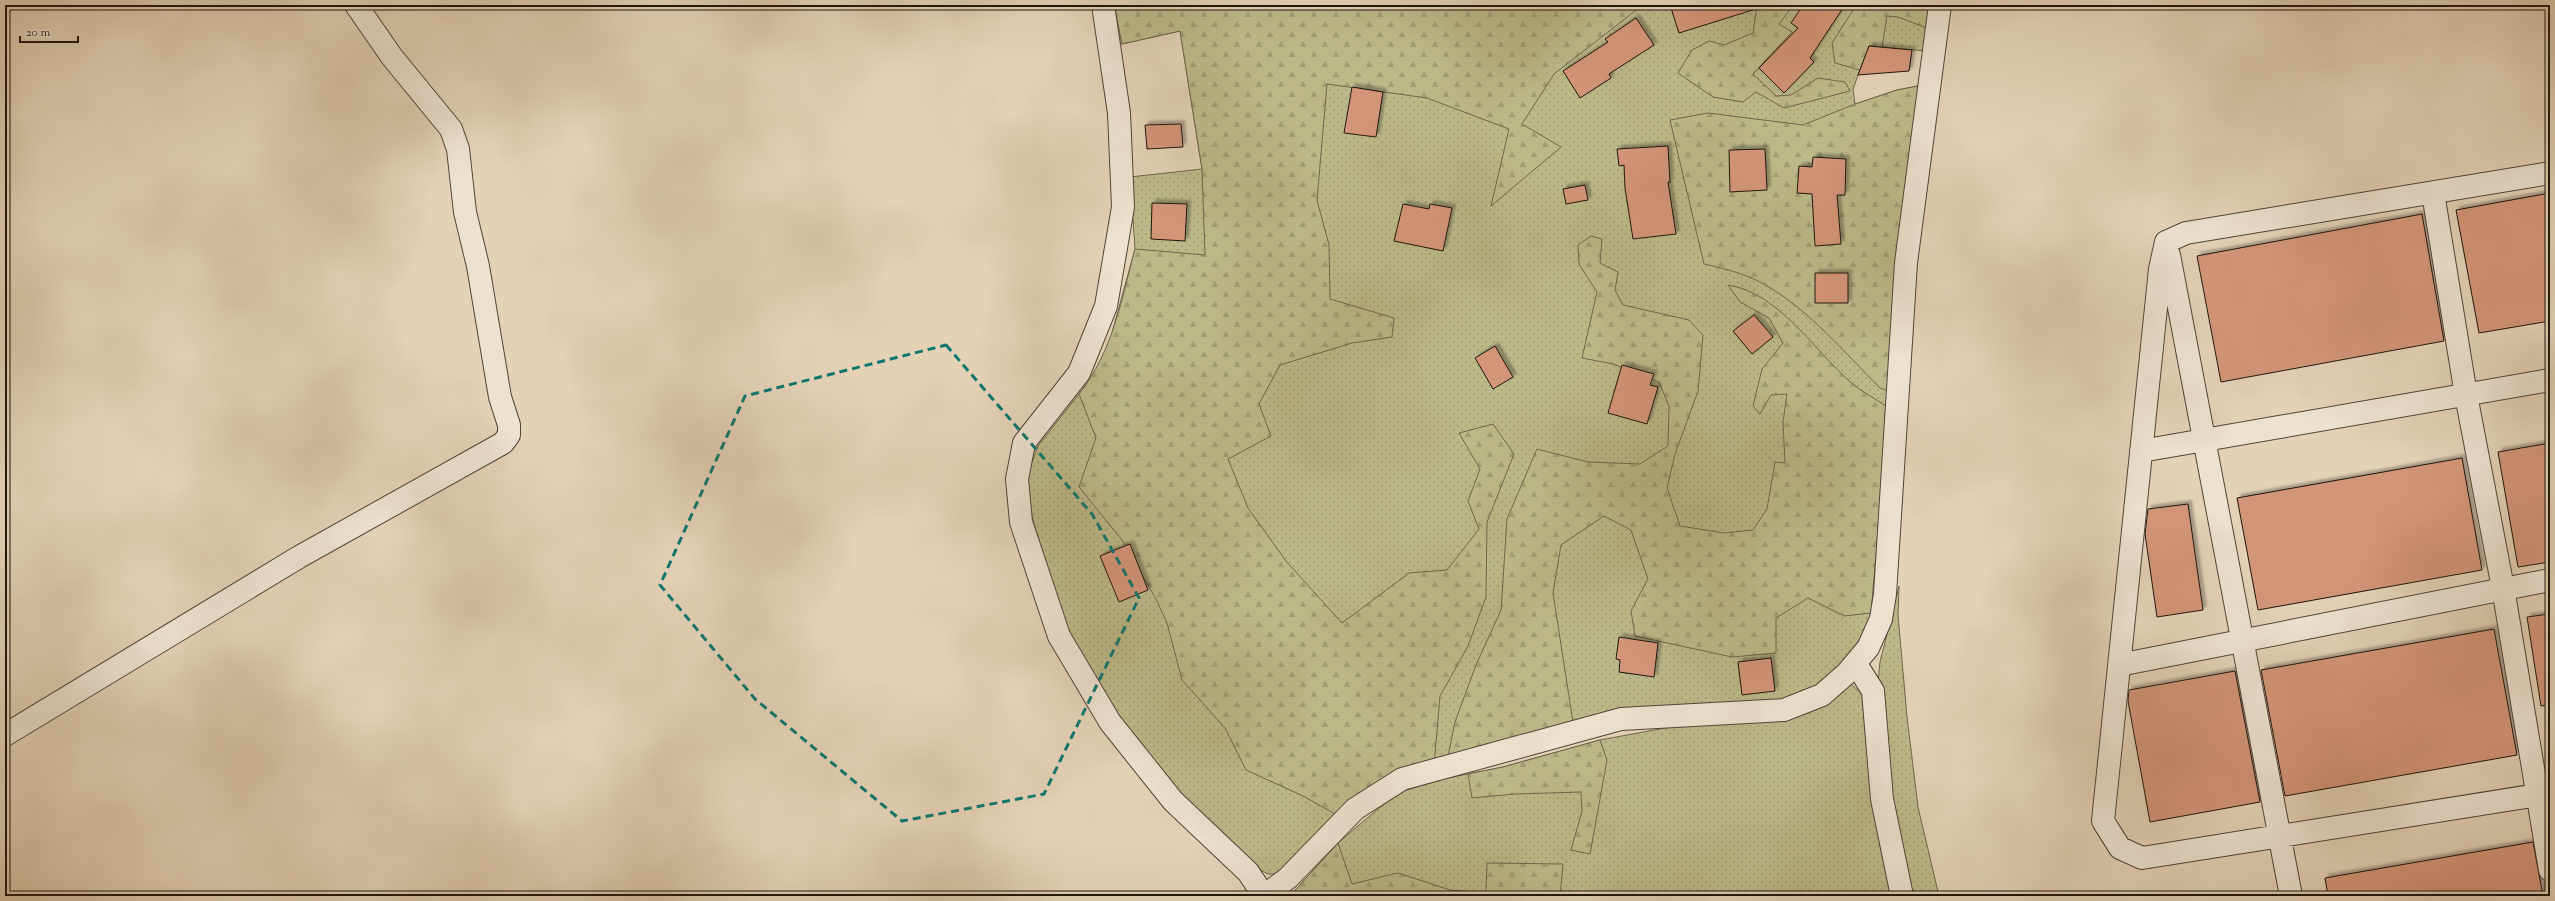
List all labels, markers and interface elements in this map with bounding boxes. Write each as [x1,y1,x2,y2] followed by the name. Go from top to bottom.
[20,18,78,44] scale bar
[26,24,51,42] text: 20 m

